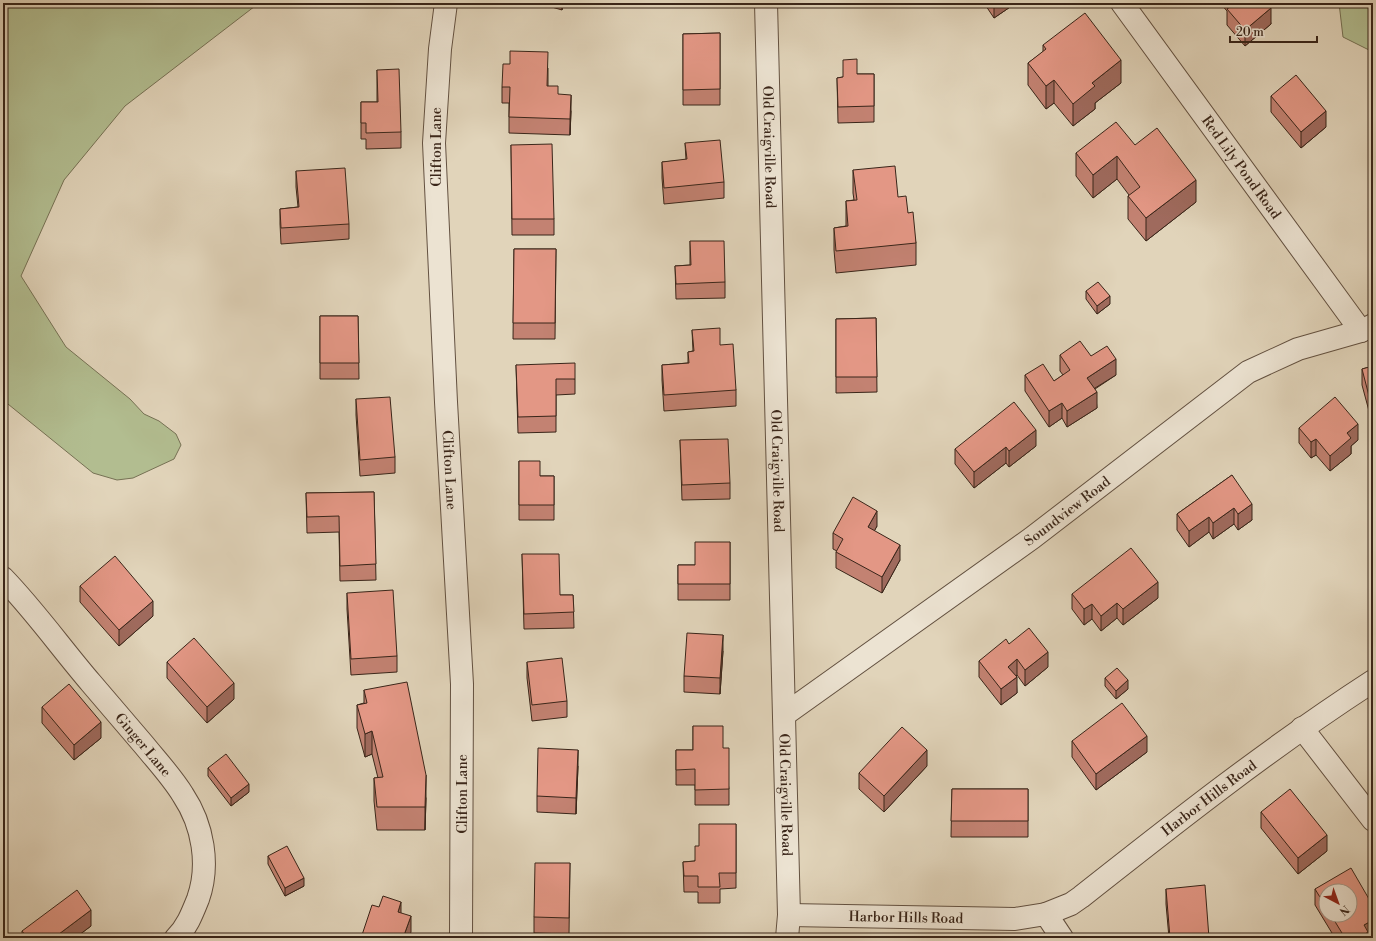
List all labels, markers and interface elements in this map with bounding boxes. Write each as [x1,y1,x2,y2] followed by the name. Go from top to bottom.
[1230,18,1317,44] scale bar
[1236,25,1264,40] text: 20 m
[758,85,779,209] street label: Old Craigville Road
[428,107,446,187] street label: Clifton Lane
[1197,112,1284,223] street label: Red Lily Pond Road
[766,409,787,533] street label: Old Craigville Road
[438,430,460,510] street label: Clifton Lane
[1021,473,1115,551] street label: Soundview Road
[111,710,175,781] street label: Ginger Lane
[774,733,796,856] street label: Old Craigville Road
[454,754,472,834] street label: Clifton Lane
[1158,757,1261,840] street label: Harbor Hills Road
[1318,883,1358,923] north arrow
[1336,902,1352,918] text: N
[848,908,964,928] street label: Harbor Hills Road

